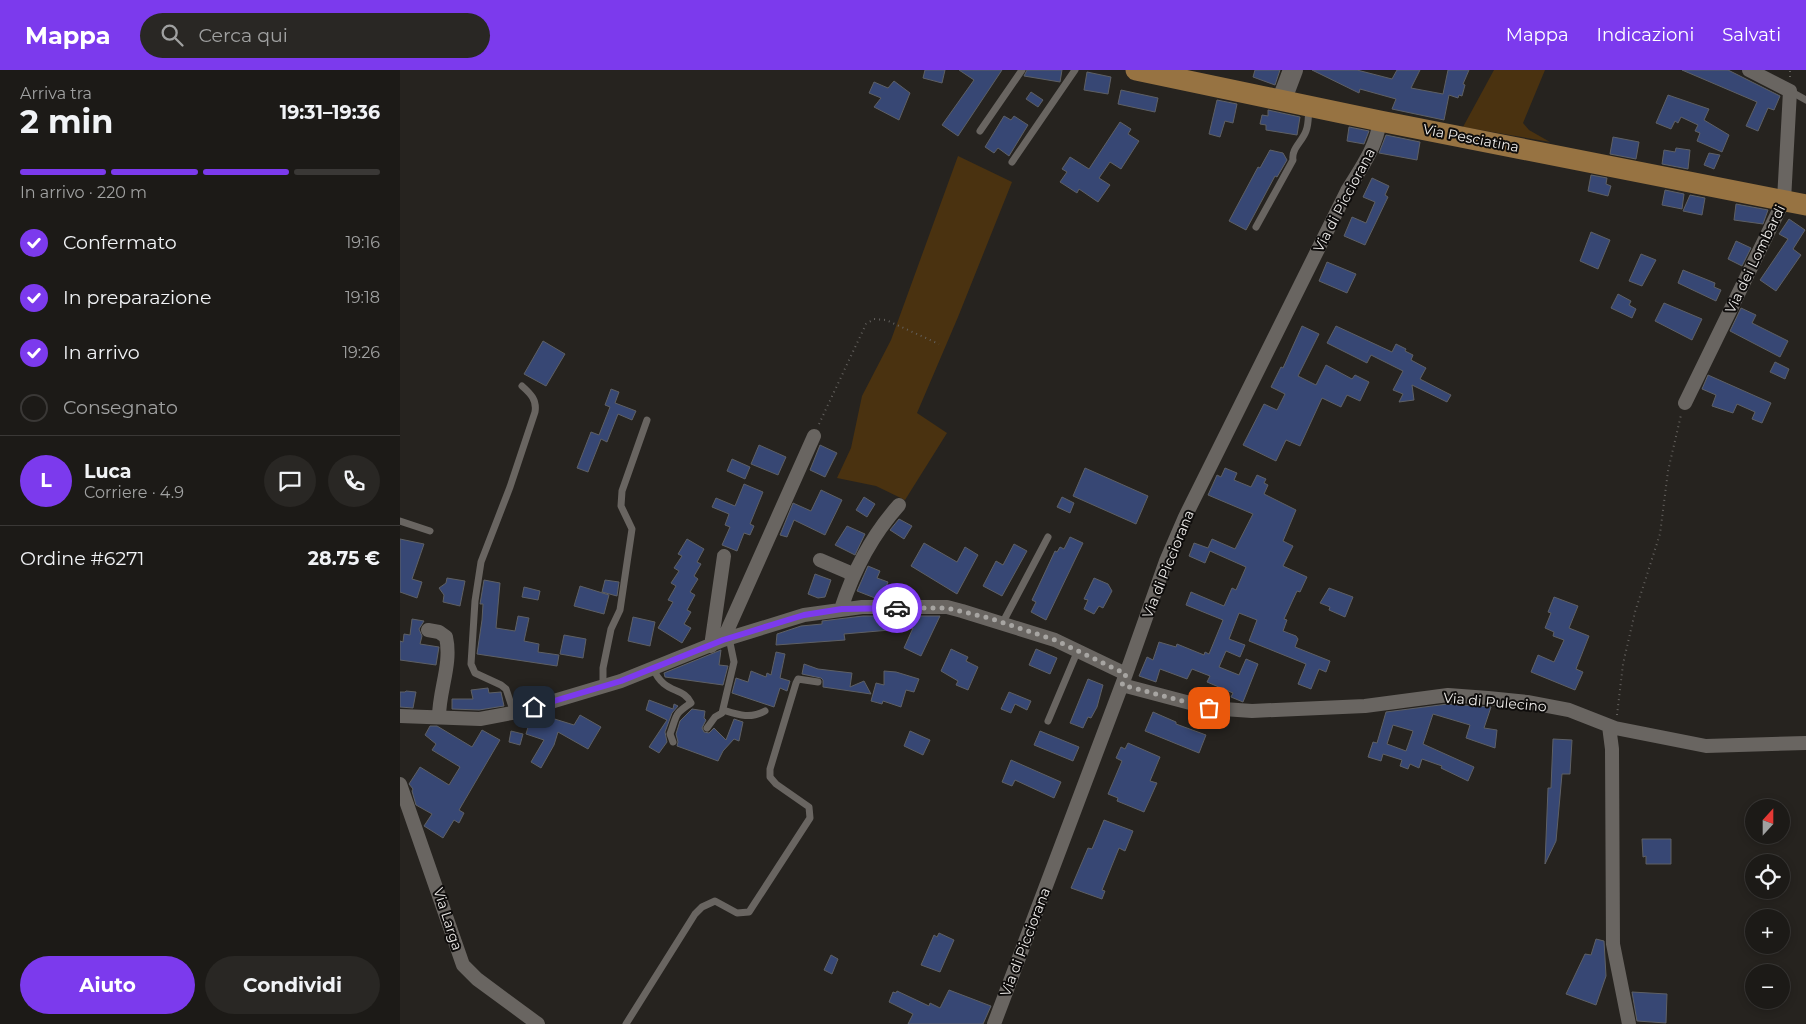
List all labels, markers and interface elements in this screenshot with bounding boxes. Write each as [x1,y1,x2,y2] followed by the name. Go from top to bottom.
[140,13,490,58] search box
[25,21,110,50] text: Mappa
[158,21,186,49] icon: search
[198,24,288,47] text: Cerca qui
[1506,24,1569,46] text: Mappa
[1597,24,1694,46] text: Indicazioni
[1722,24,1781,46] text: Salvati
[20,84,92,103] text: Arriva tra
[280,101,380,124] text: 19:31–19:36
[20,102,113,141] text: 2 min
[1421,120,1521,156] street label: Via Pesciatina
[1309,145,1379,255] street label: Via di Picciorana
[20,183,147,202] text: In arrivo · 220 m
[1721,202,1789,316] street label: Via dei Lombardi
[20,229,48,257] icon: check
[63,231,177,254] text: Confermato
[346,233,380,252] text: 19:16
[20,284,48,312] icon: check
[63,286,211,309] text: In preparazione
[345,288,380,307] text: 19:18
[20,339,48,367] icon: check
[63,341,140,364] text: In arrivo
[342,343,380,362] text: 19:26
[63,396,178,419] text: Consegnato
[264,455,316,507] button: chat
[328,455,380,507] button: phone
[84,460,131,483] text: Luca
[40,469,52,492] text: L
[84,483,184,502] text: Corriere · 4.9
[1138,507,1198,621] street label: Via di Picciorana
[20,547,144,570] text: Ordine #6271
[308,547,380,570] text: 28.75 €
[872,583,922,633] courier
[883,594,911,622] icon: car
[513,686,555,728] pin
[1188,687,1230,729] pin
[1443,689,1548,716] street label: Via di Pulecino
[520,693,548,721] icon: home
[1195,694,1223,722] icon: bag
[1745,799,1790,844] north arrow
[1745,799,1790,1009] map controls
[1745,854,1790,899] button: locate
[429,885,467,953] street label: Via Larga
[996,885,1054,999] street label: Via di Picciorana
[1745,909,1790,954] button: +
[20,956,195,1014] button: Aiuto
[205,956,380,1014] button: Condividi
[1745,964,1790,1009] button: −

